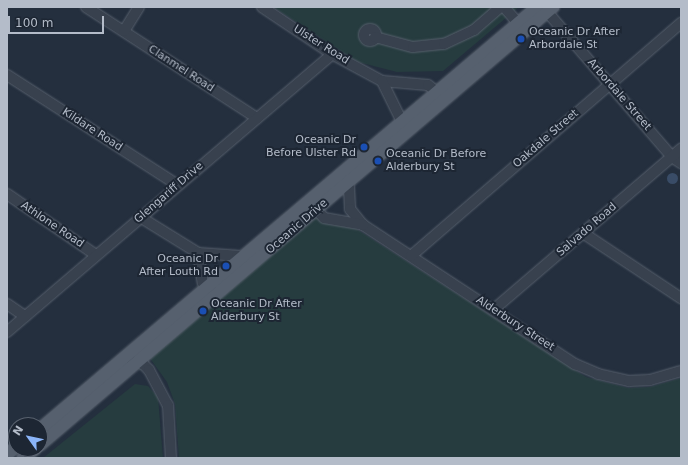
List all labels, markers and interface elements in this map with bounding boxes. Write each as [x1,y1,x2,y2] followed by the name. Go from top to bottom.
[10,8,106,34] scale bar
[15,16,53,30] text: 100 m
[291,23,351,67] street label: Ulster Road
[529,26,620,52] place label: Oceanic Dr After Arbordale St
[516,34,526,44] marker: Oceanic Dr After Arbordale St
[145,43,217,95] street label: Clanmel Road
[584,56,654,134] street label: Arbordale Street
[59,106,125,154] street label: Kildare Road
[511,107,581,171] street label: Oakdale Street
[266,134,356,160] place label: Oceanic Dr Before Ulster Rd
[359,142,369,152] marker: Oceanic Dr Before Ulster Rd
[386,148,486,174] place label: Oceanic Dr Before Alderbury St
[373,156,383,166] marker: Oceanic Dr Before Alderbury St
[132,159,206,227] street label: Glengariff Drive
[264,197,330,257] street label: Oceanic Drive
[18,199,86,251] street label: Athlone Road
[554,200,620,260] street label: Salvado Road
[139,253,218,279] place label: Oceanic Dr After Louth Rd
[221,261,231,271] marker: Oceanic Dr After Louth Rd
[473,294,557,354] street label: Alderbury Street
[211,298,302,324] place label: Oceanic Dr After Alderbury St
[198,306,208,316] marker: Oceanic Dr After Alderbury St
[8,417,48,457] north arrow
[10,423,26,438] text: N

